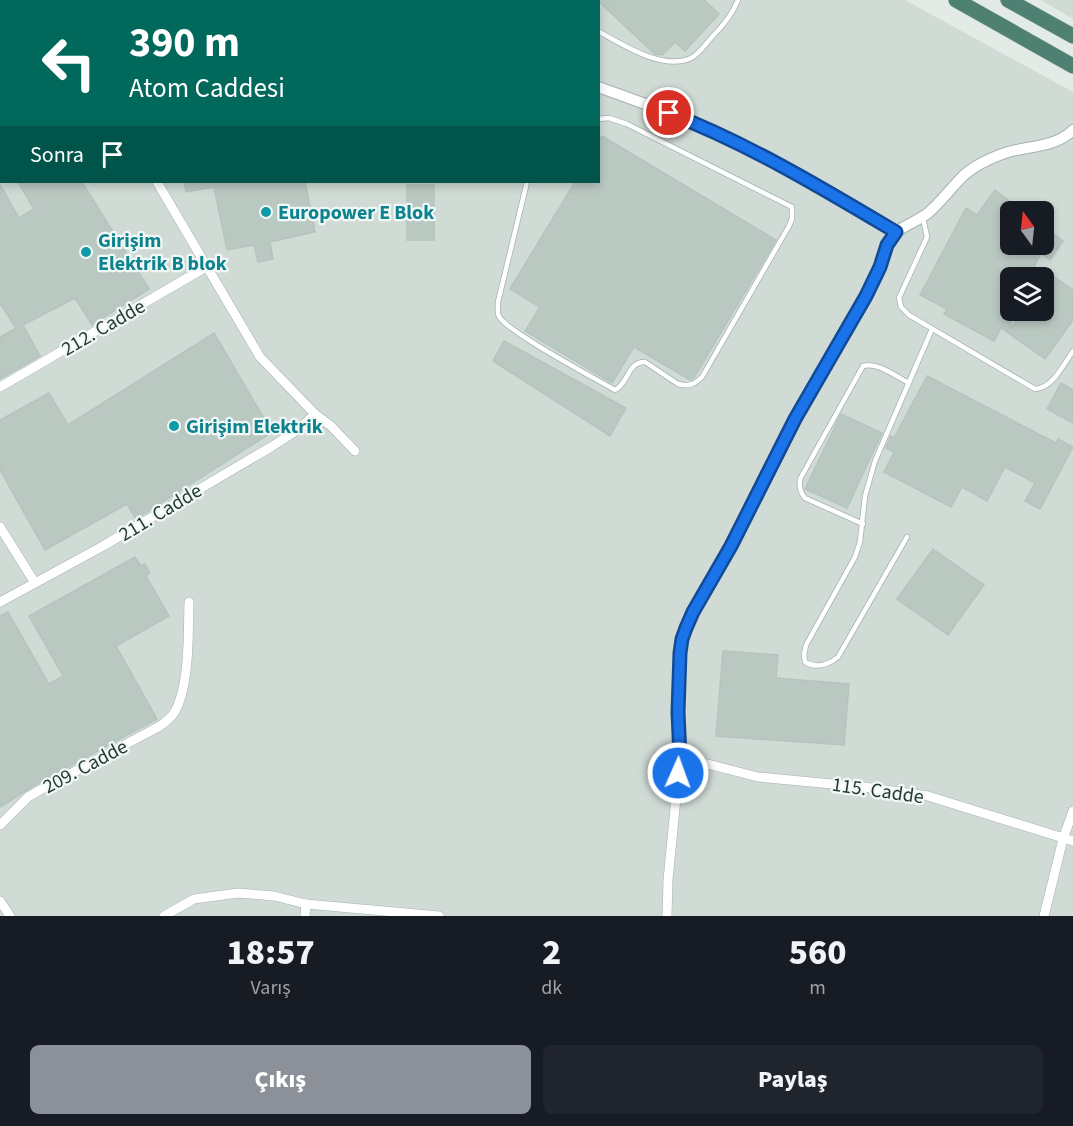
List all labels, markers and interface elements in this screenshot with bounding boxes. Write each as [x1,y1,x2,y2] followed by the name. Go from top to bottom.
[129,13,240,73] text: 390 m
[30,24,108,102] icon: left
[129,69,285,108] text: Atom Caddesi
[643,87,694,138] pin
[652,96,685,129] icon: arrive
[96,138,129,171] icon: arrive
[30,139,84,171] text: Sonra
[278,199,434,227] place label: Europower E Blok
[1000,201,1054,255] north arrow
[1000,201,1054,321] map controls
[259,205,273,219] marker: Europower E Blok
[98,227,227,278] place label: Girişim Elektrik B blok
[79,245,93,259] marker: Girişim Elektrik B blok
[1000,267,1054,321] button: layers
[56,293,151,363] street label: 212. Cadde
[186,413,323,441] place label: Girişim Elektrik
[167,419,181,433] marker: Girişim Elektrik
[114,477,207,549] street label: 211. Cadde
[38,733,133,801] street label: 209. Cadde
[646,741,710,805] position arrow
[830,771,926,811] street label: 115. Cadde
[227,927,315,978] text: 18:57
[542,927,561,978] text: 2
[789,927,846,978] text: 560
[250,974,291,1002] text: Varış
[541,974,562,1002] text: dk
[809,974,826,1002] text: m
[30,1045,531,1114] button: Çıkış
[543,1045,1043,1114] button: Paylaş

